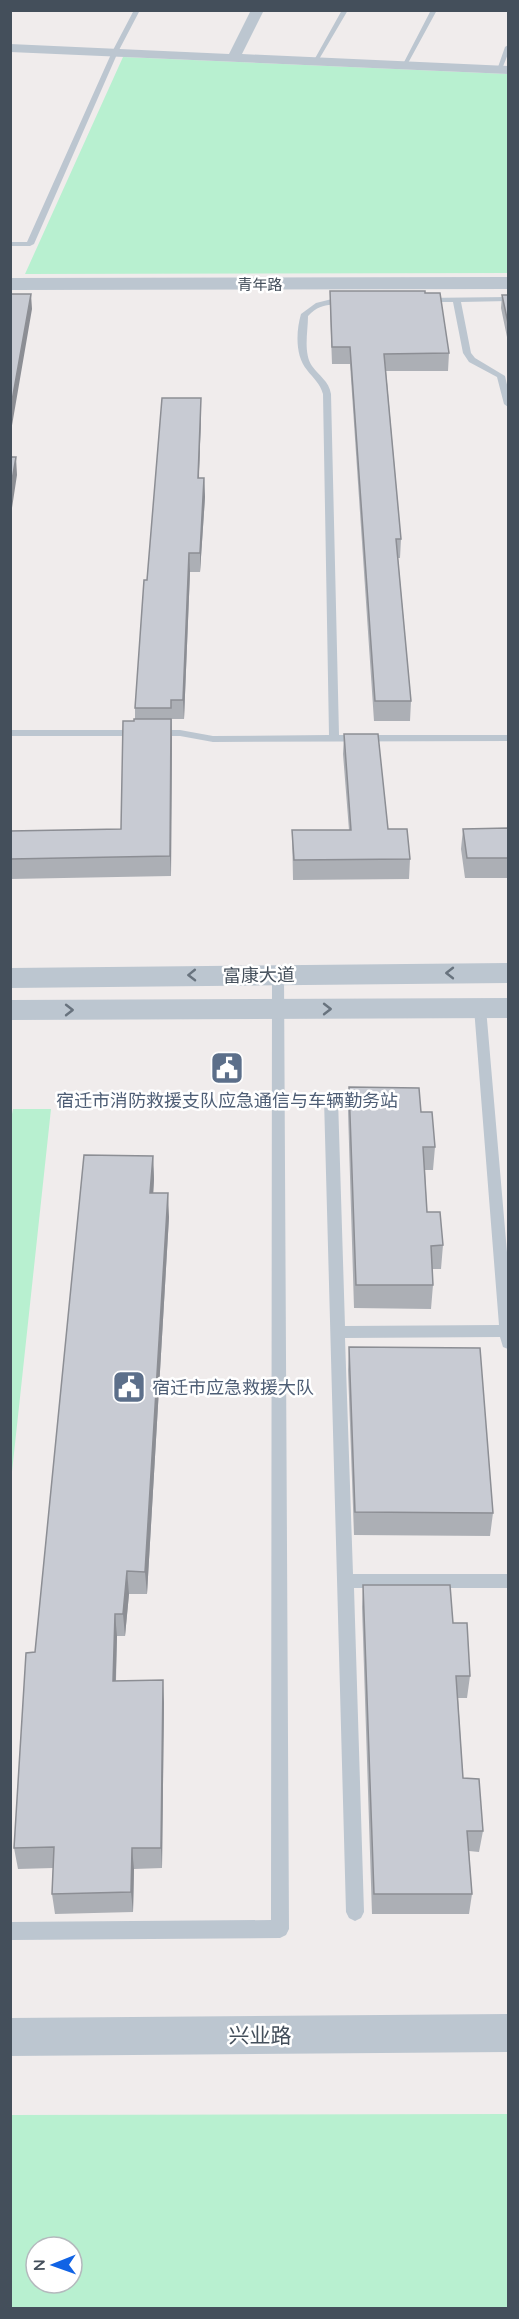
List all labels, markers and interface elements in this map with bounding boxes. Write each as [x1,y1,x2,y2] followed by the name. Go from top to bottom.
[237,275,283,294] street label: 青年路
[223,963,295,987] street label: 富康大道
[446,967,455,979] one-way arrow
[188,969,197,982] one-way arrow
[322,1003,331,1015] one-way arrow
[64,1004,73,1016] one-way arrow
[209,1050,245,1086] public building icon: 宿迁市消防救援支队应急通信与车辆勤务站
[56,1089,398,1112] place label: 宿迁市消防救援支队应急通信与车辆勤务站
[111,1369,147,1405] public building icon: 宿迁市应急救援大队
[152,1376,314,1399] place label: 宿迁市应急救援大队
[229,2022,292,2048] street label: 兴业路
[24,2235,84,2295] north arrow
[29,2259,49,2271] text: N

